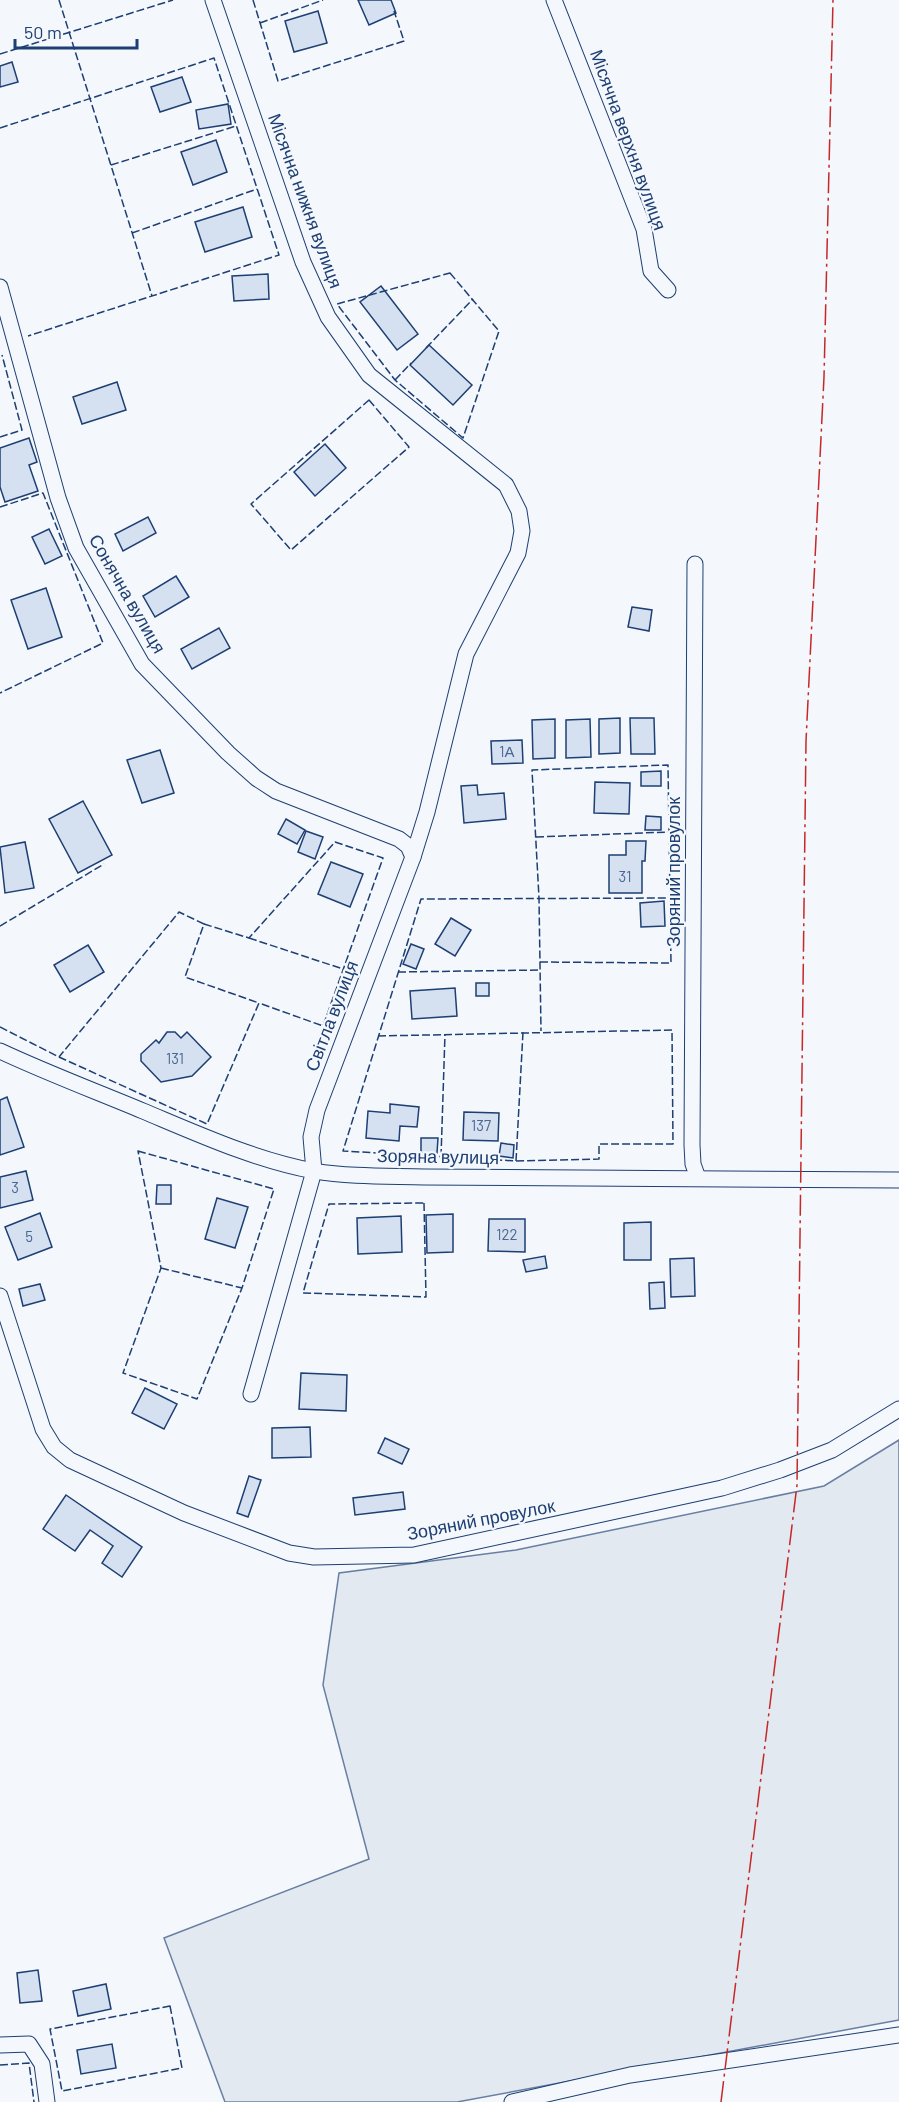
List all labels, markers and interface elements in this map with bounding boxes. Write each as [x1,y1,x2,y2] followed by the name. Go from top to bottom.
[15,12,136,50] scale bar
[24,21,62,43] text: 50 m
[586,46,672,233] street label: Місячна верхня вулиця
[264,110,348,291] street label: Місячна нижня вулиця
[85,530,171,657] street label: Сонячна вулиця
[499,742,515,760] house number: 1А
[662,797,684,947] street label: Зоряний провулок
[619,867,631,885] house number: 31
[300,957,362,1074] street label: Світла вулиця
[166,1049,184,1067] house number: 131
[471,1116,491,1134] house number: 137
[377,1144,499,1168] street label: Зоряна вулиця
[11,1178,19,1196] house number: 3
[496,1225,518,1243] house number: 122
[25,1227,33,1245] house number: 5
[405,1494,557,1544] street label: Зоряний провулок

